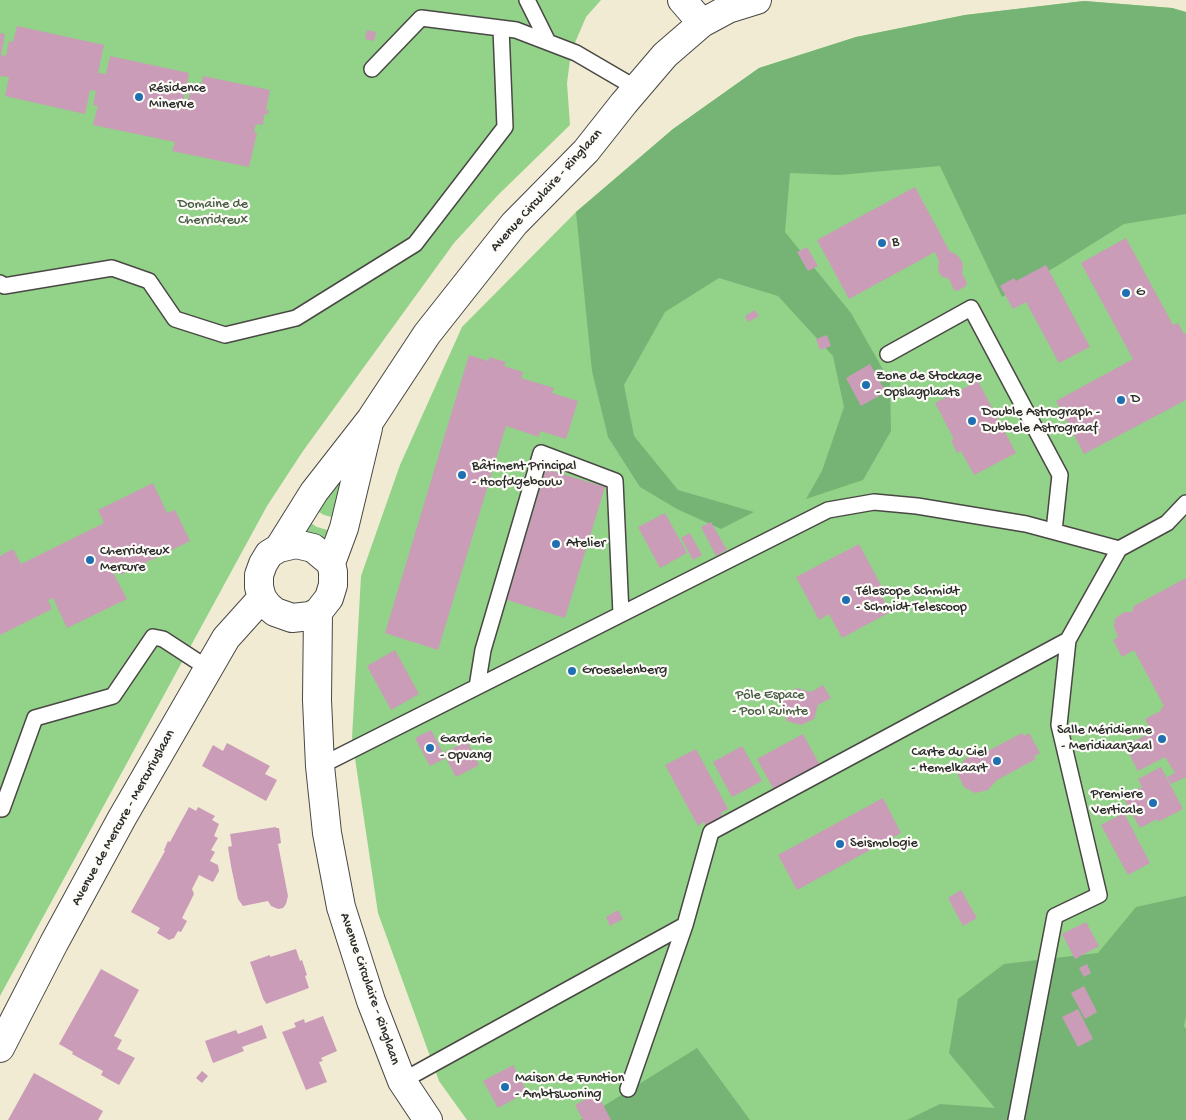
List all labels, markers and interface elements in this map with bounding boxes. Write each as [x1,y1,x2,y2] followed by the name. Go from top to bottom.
[149,81,206,114] place label: Résidence Minerve
[133,91,145,103] marker: Résidence Minerve
[487,126,607,256] street label: Avenue Circulaire - Ringlaan
[178,197,248,230] park label: Domaine de Cherridreux
[892,235,899,251] place label: B
[876,237,888,249] marker: B
[1136,285,1145,301] place label: G
[1120,287,1132,299] marker: G
[876,369,982,402] place label: Zone de Stockage - Opslagplaats
[860,379,872,391] marker: Zone de Stockage - Opslagplaats
[1131,392,1140,408] place label: D
[1115,394,1127,406] marker: D
[982,405,1100,438] place label: Double Astrograph - Dubbele Astrograaf
[966,415,978,427] marker: Double Astrograph - Dubbele Astrograaf
[472,459,576,492] place label: Bâtiment Principal - Hoofdgebouw
[456,469,468,481] marker: Bâtiment Principal - Hoofdgebouw
[566,536,605,552] place label: Atelier
[550,538,562,550] marker: Atelier
[100,544,170,576] place label: Cherridreux Mercure
[84,554,96,566] marker: Cherridreux Mercure
[856,584,967,616] place label: Télescope Schmidt - Schmidt Telescoop
[840,594,852,606] marker: Télescope Schmidt - Schmidt Telescoop
[582,663,667,679] place label: Groeselenberg
[566,665,578,677] marker: Groeselenberg
[732,688,808,720] park label: Pôle Espace - Pool Ruimte
[1057,723,1152,756] place label: Salle Méridienne - Meridiaanzaal
[68,727,180,909] street label: Avenue de Mercure - Mercuriuslaan
[440,732,492,764] place label: Garderie - Opvang
[1156,733,1168,745] marker: Salle Méridienne - Meridiaanzaal
[424,742,436,754] marker: Garderie - Opvang
[911,745,987,778] place label: Carte du Ciel - Hemelkaart
[991,755,1003,767] marker: Carte du Ciel - Hemelkaart
[1091,787,1143,820] place label: Premiere Verticale
[1147,797,1159,809] marker: Premiere Verticale
[850,836,918,852] place label: Seismologie
[834,838,846,850] marker: Seismologie
[335,911,403,1067] street label: Avenue Circulaire - Ringlaan
[515,1071,624,1104] place label: Maison de Function - Ambtswoning
[499,1081,511,1093] marker: Maison de Function - Ambtswoning

